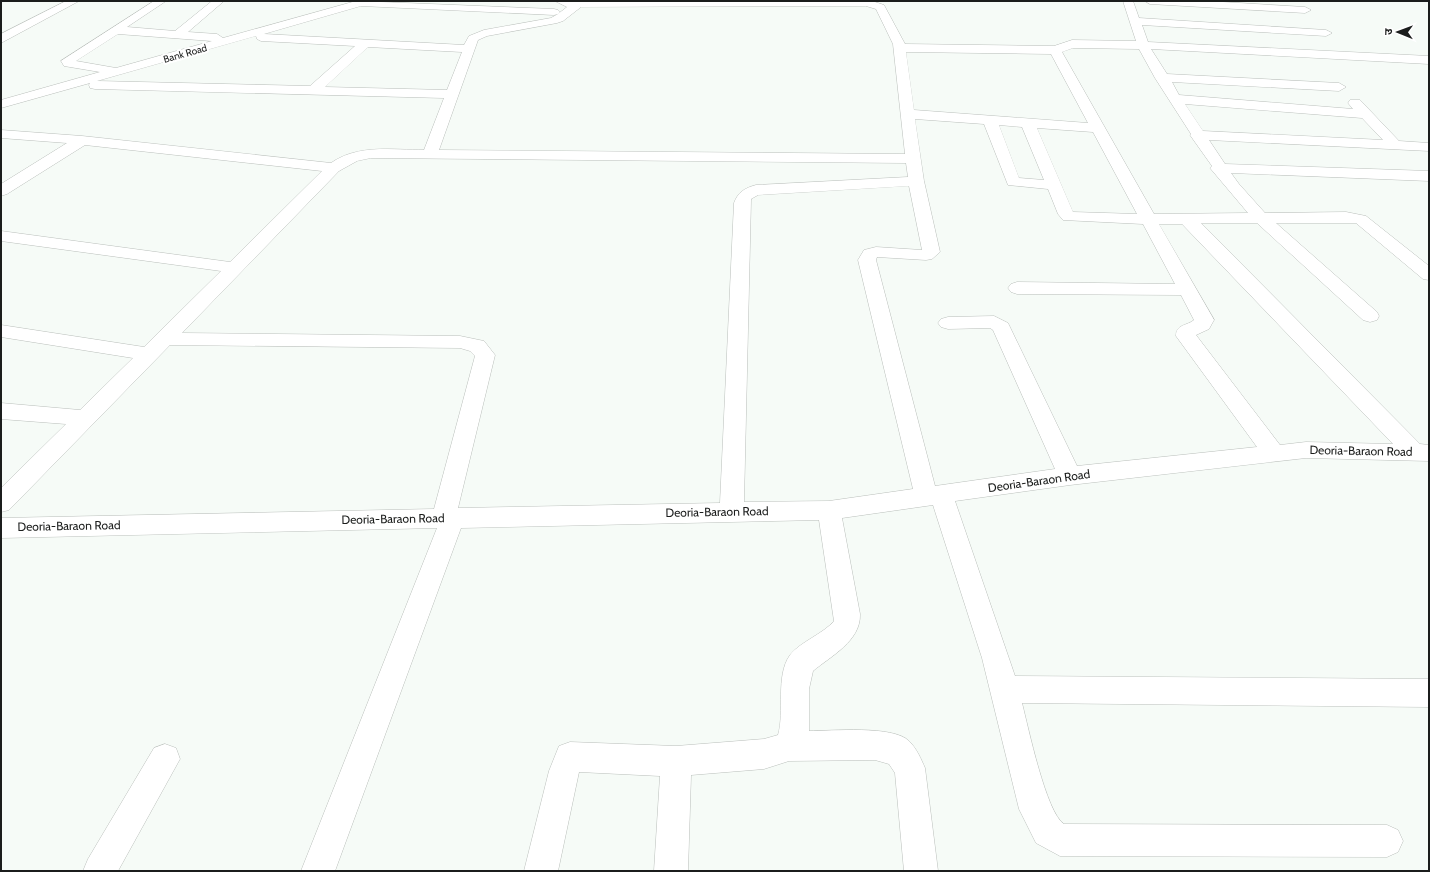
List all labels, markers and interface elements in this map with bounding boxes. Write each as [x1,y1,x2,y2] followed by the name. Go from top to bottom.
[1378,12,1418,52] north arrow
[1381,28,1395,35] text: उ
[162,41,208,66] street label: Bank Road
[1309,442,1413,459] street label: Deoria-Baraon Road
[987,466,1091,495] street label: Deoria-Baraon Road
[665,503,769,520] street label: Deoria-Baraon Road
[341,510,445,527] street label: Deoria-Baraon Road
[17,517,121,534] street label: Deoria-Baraon Road

